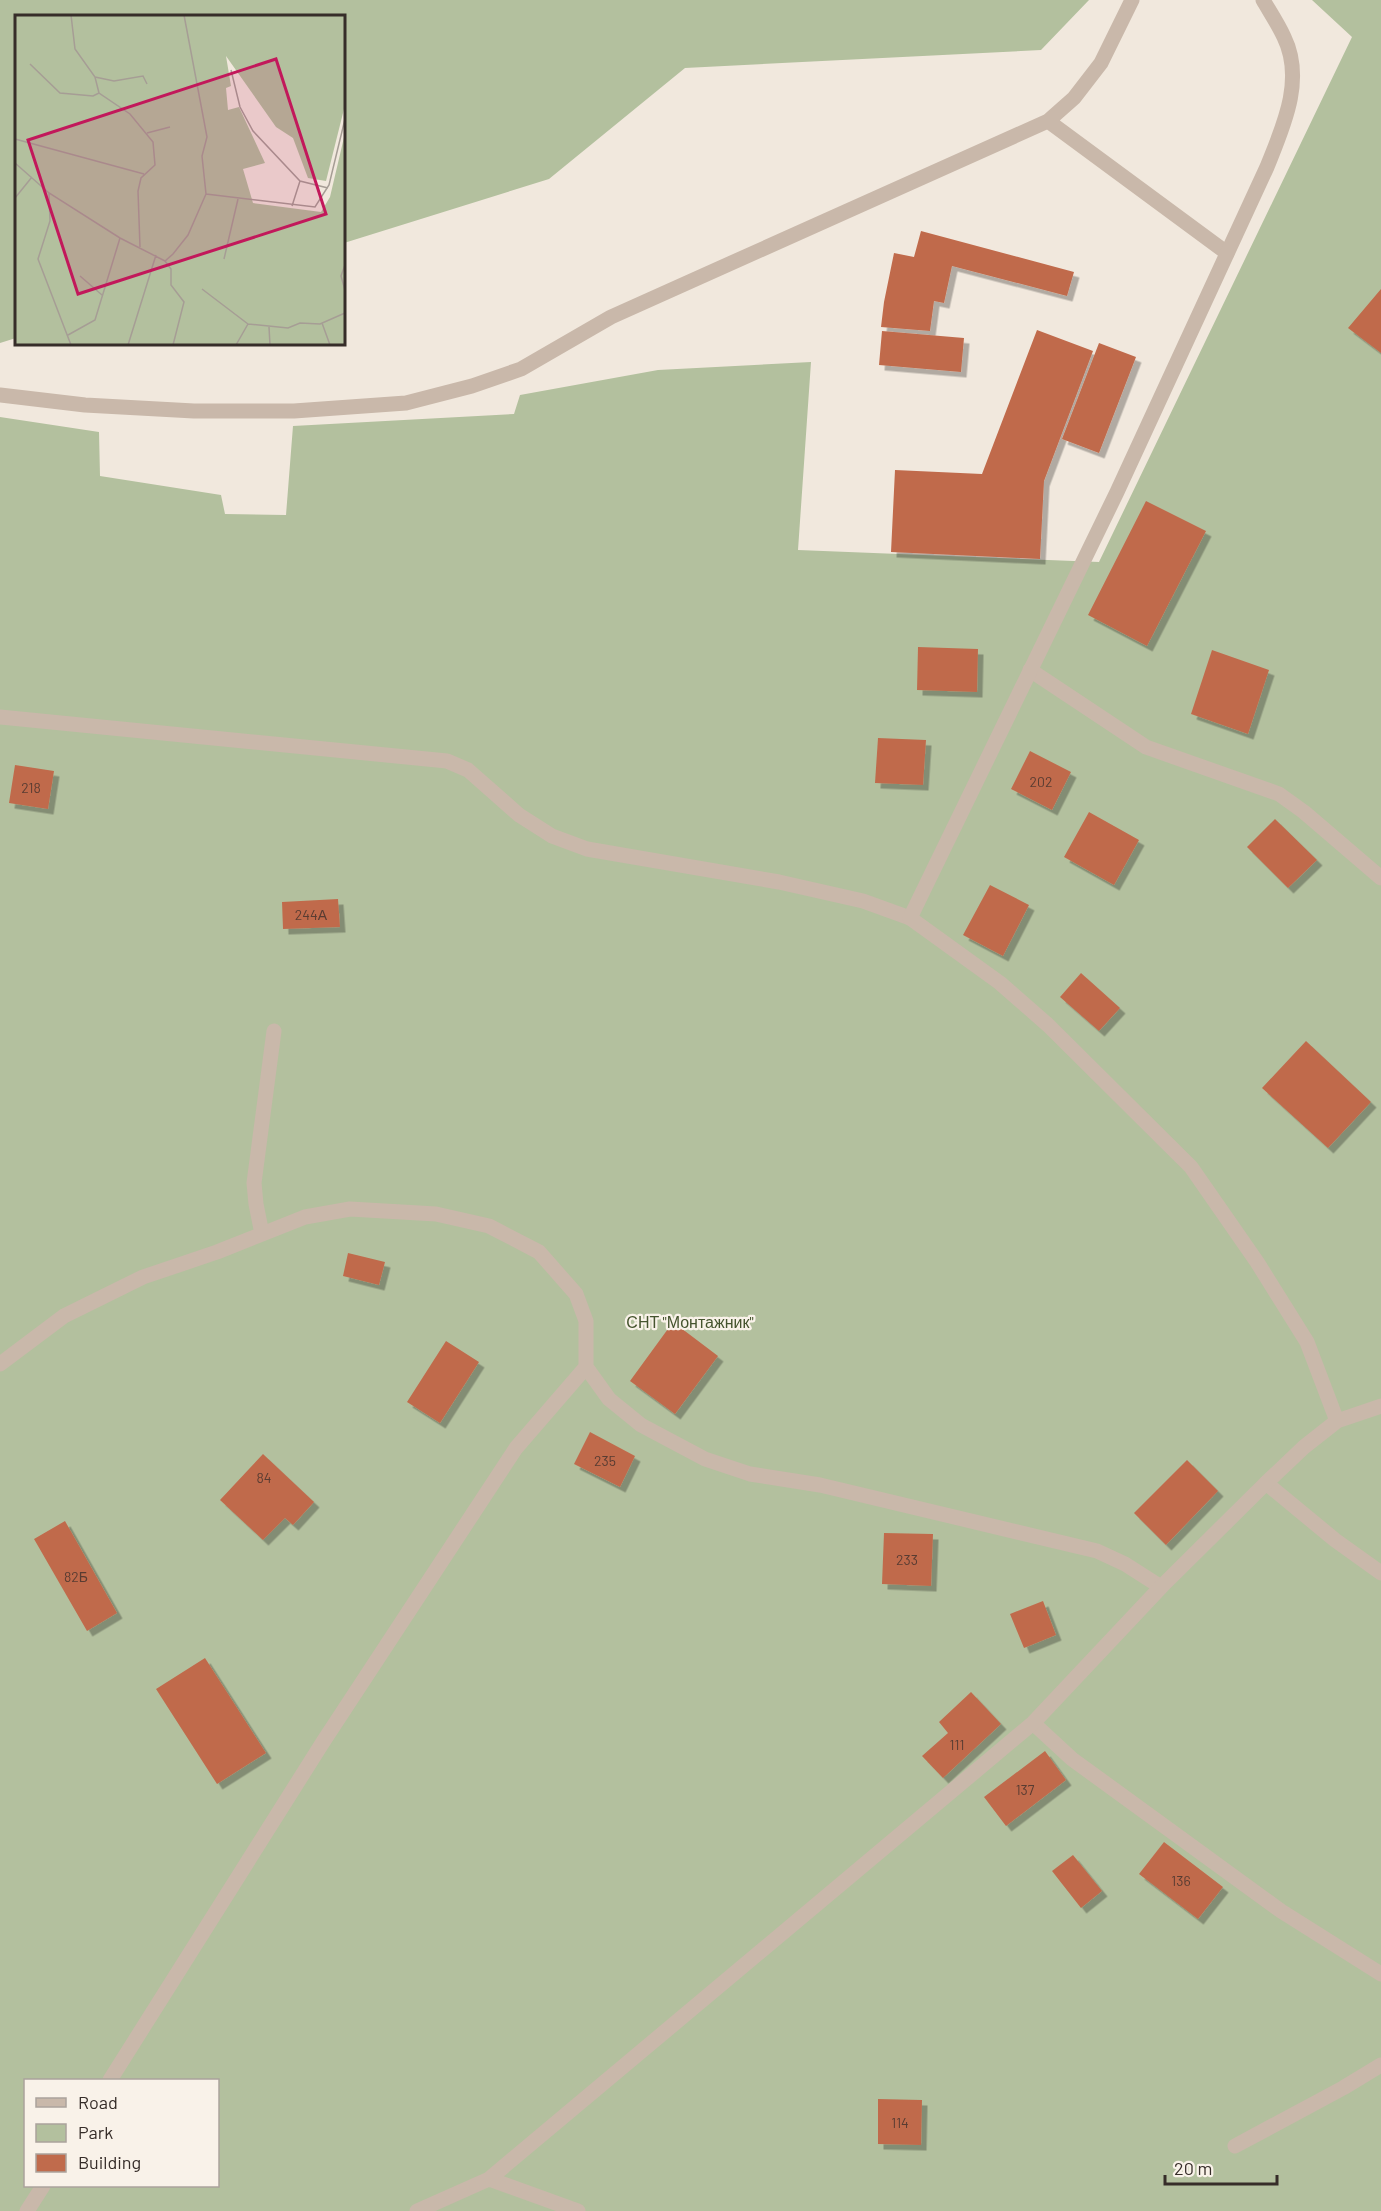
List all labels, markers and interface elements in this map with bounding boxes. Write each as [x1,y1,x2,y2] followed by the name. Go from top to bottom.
[15,15,345,345] inset map
[1030,773,1052,790] house number: 202
[21,779,41,796] house number: 218
[295,906,328,923] house number: 244А
[626,1312,754,1331] park label: СНТ "Монтажник"
[594,1452,616,1469] house number: 235
[256,1469,272,1486] house number: 84
[896,1551,918,1568] house number: 233
[64,1568,88,1585] house number: 82Б
[950,1736,964,1753] house number: 111
[1016,1781,1035,1798] house number: 137
[1171,1872,1191,1889] house number: 136
[24,2079,219,2187] legend
[78,2091,118,2113] text: Road
[891,2114,909,2131] house number: 114
[78,2121,113,2143] text: Park
[1165,2148,1278,2186] scale bar
[78,2151,141,2173] text: Building
[1174,2157,1212,2179] text: 20 m

